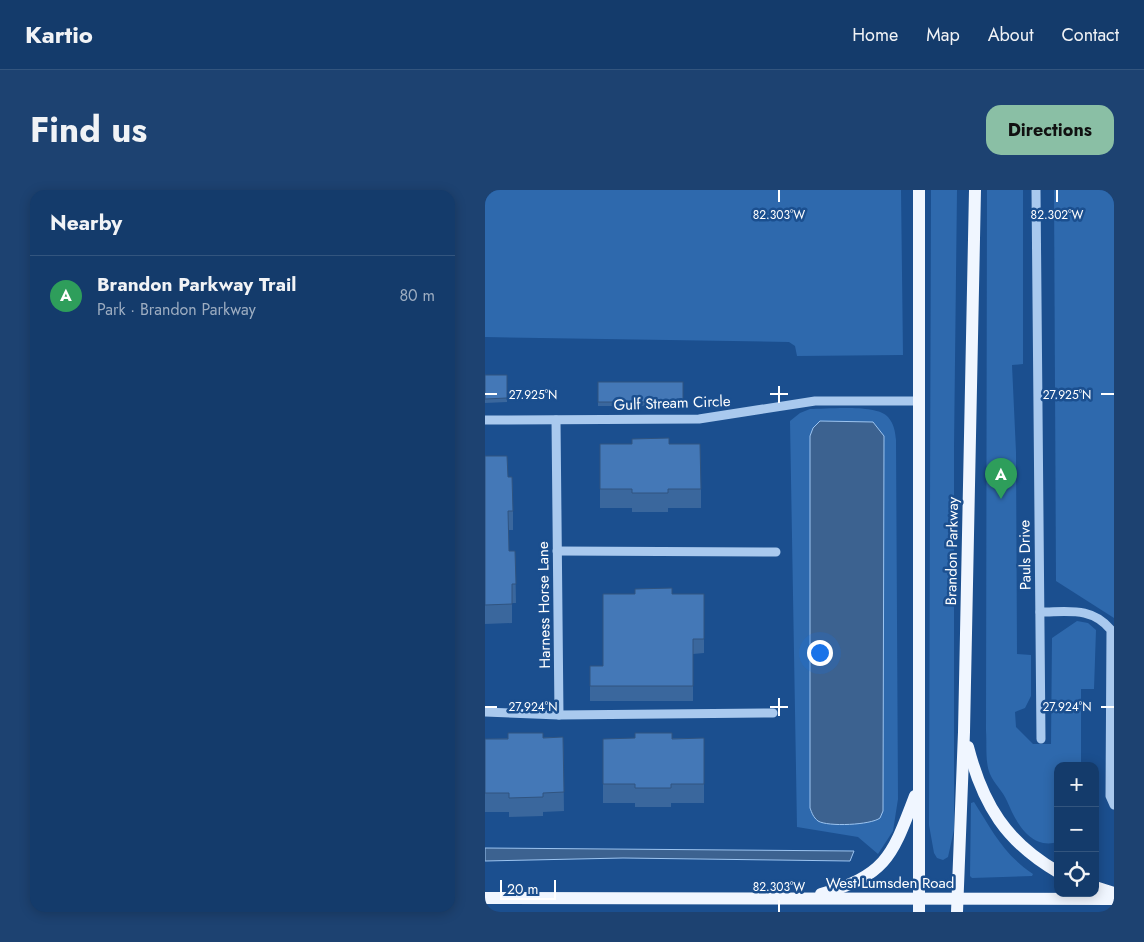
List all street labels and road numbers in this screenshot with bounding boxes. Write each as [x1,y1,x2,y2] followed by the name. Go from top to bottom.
[613,390,731,416] street label: Gulf Stream Circle
[940,496,964,605] street label: Brandon Parkway
[1013,519,1037,590] street label: Pauls Drive
[532,541,556,669] street label: Harness Horse Lane
[826,872,954,894] street label: West Lumsden Road

